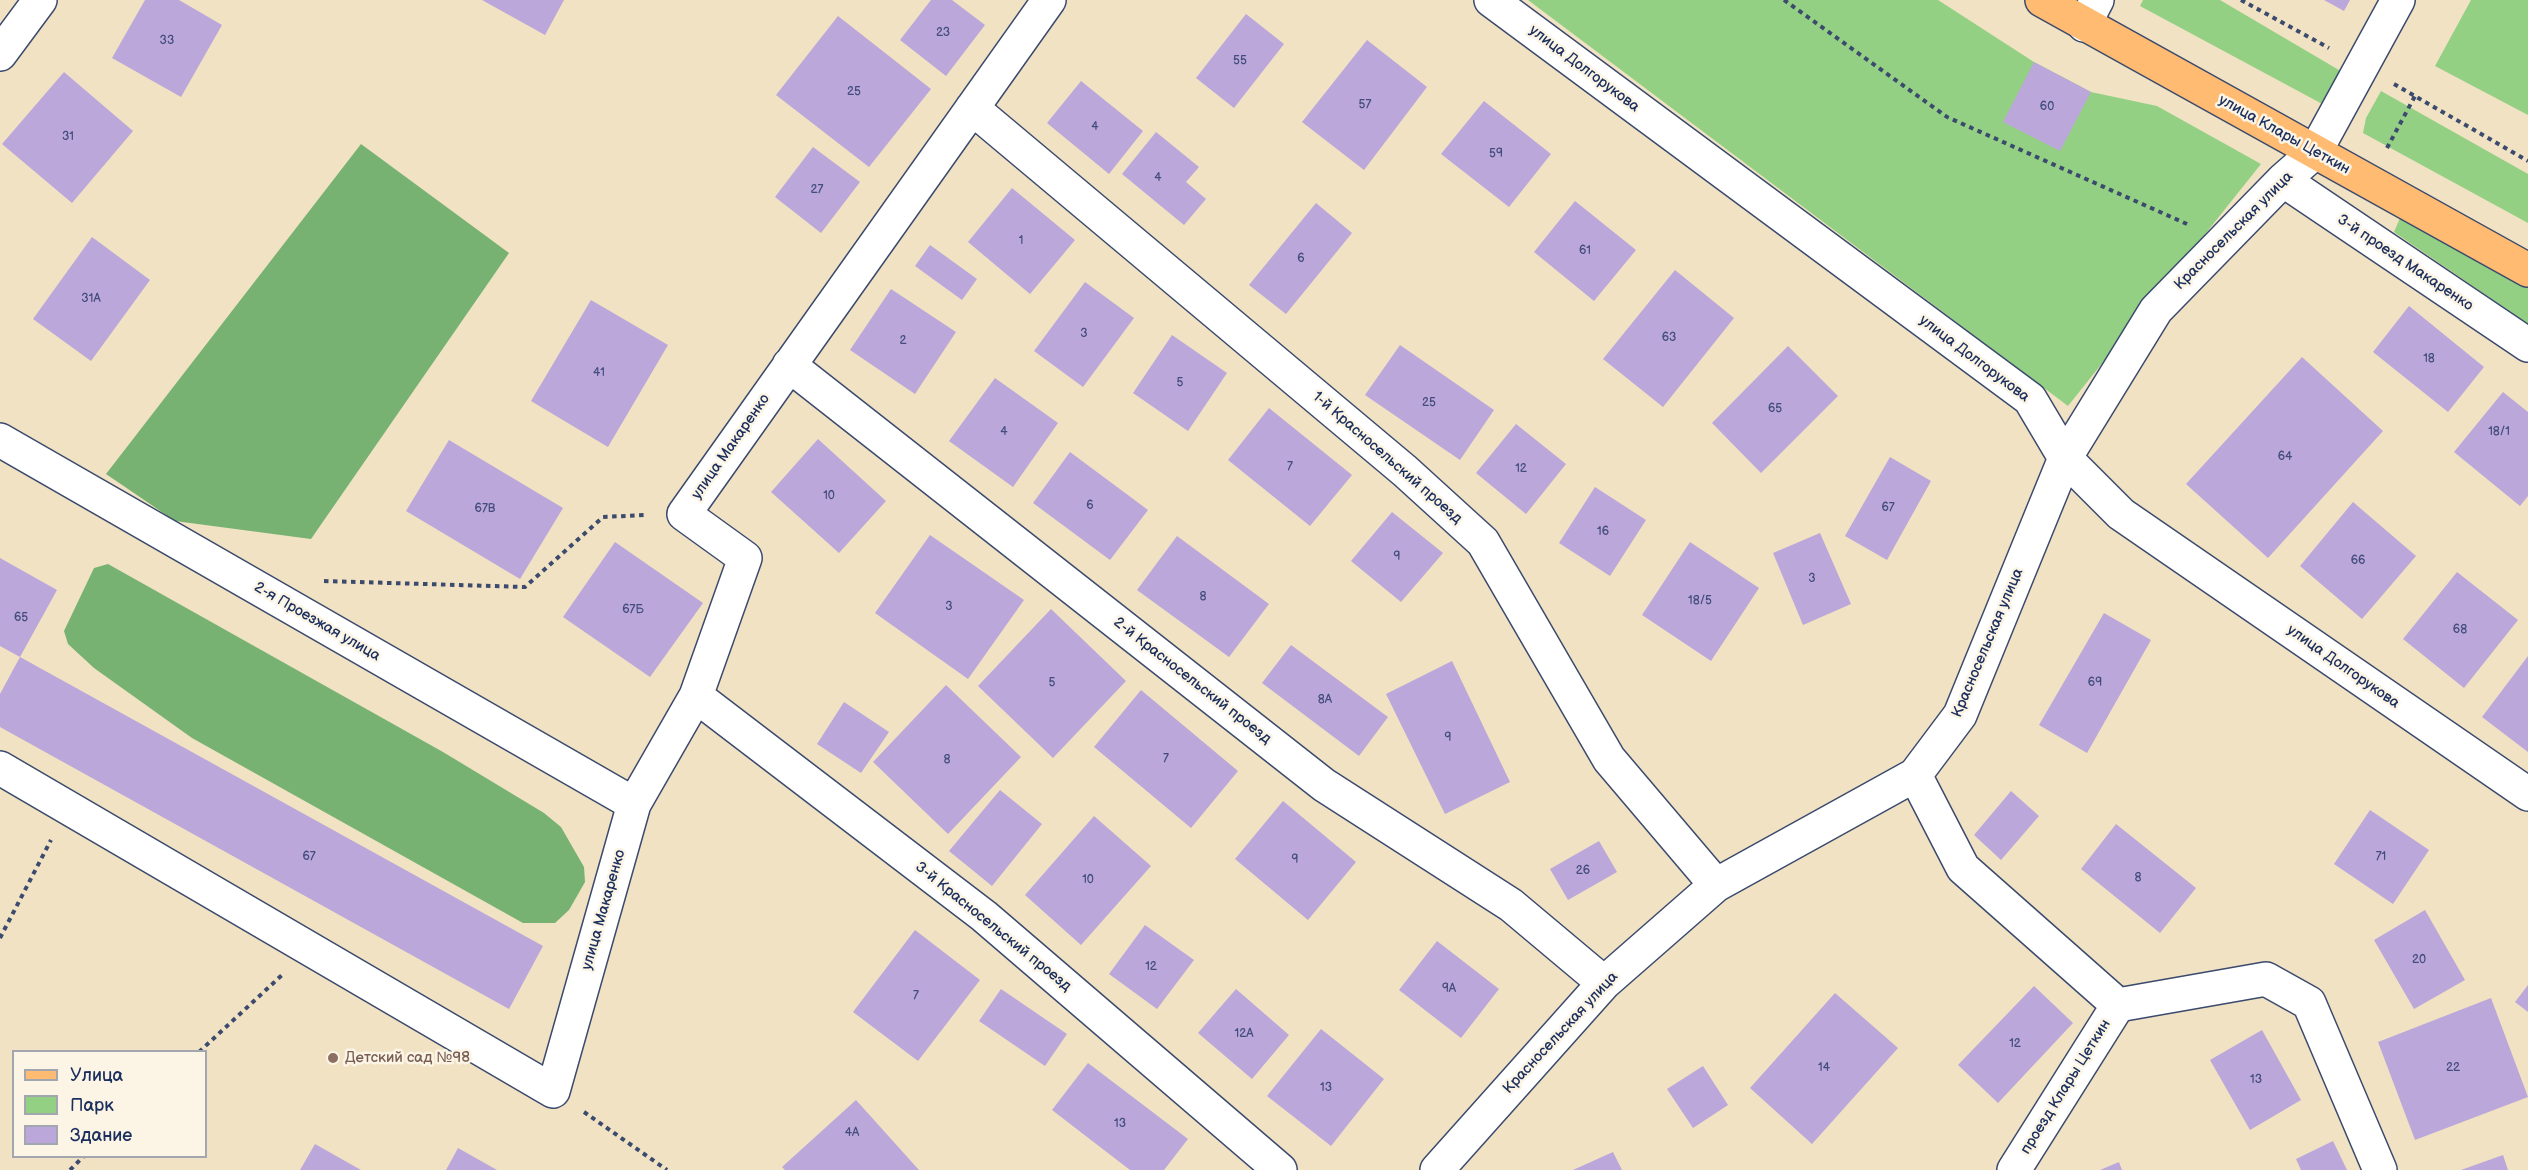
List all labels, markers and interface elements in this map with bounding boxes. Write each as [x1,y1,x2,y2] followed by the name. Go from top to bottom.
[1525,22,1643,116] street label: улица Долгорукова
[936,26,950,40] house number: 23
[160,34,174,48] house number: 33
[1233,54,1247,68] house number: 55
[847,85,861,99] house number: 25
[2215,91,2353,179] street label: улица Клары Цеткин
[1359,98,1371,112] house number: 57
[2040,100,2054,114] house number: 60
[1091,120,1099,134] house number: 4
[62,130,74,144] house number: 31
[1489,147,1503,161] house number: 59
[2171,168,2297,294] street label: Красносельская улица
[1154,171,1162,185] house number: 4
[811,183,823,197] house number: 27
[2334,211,2476,315] street label: 3-й проезд Макаренко
[1019,234,1023,248] house number: 1
[1579,244,1591,258] house number: 61
[1297,252,1305,266] house number: 6
[81,292,101,306] house number: 31А
[1915,312,2033,406] street label: улица Долгорукова
[1080,327,1088,341] house number: 3
[1662,331,1676,345] house number: 63
[899,334,907,348] house number: 2
[2423,352,2435,366] house number: 18
[593,366,605,380] house number: 41
[1177,376,1183,390] house number: 5
[1309,388,1465,528] street label: 1-й Красносельский проезд
[688,391,774,503] street label: улица Макаренко
[1422,396,1436,410] house number: 25
[1768,402,1782,416] house number: 65
[1000,425,1008,439] house number: 4
[2488,425,2510,439] house number: 18/1
[2278,450,2292,464] house number: 64
[1287,460,1293,474] house number: 7
[1515,462,1527,476] house number: 12
[823,489,835,503] house number: 10
[1086,499,1094,513] house number: 6
[1881,501,1895,515] house number: 67
[475,502,495,516] house number: 67В
[1597,525,1609,539] house number: 16
[1394,550,1400,564] house number: 9
[2351,554,2365,568] house number: 66
[1948,566,2028,720] street label: Красносельская улица
[1808,572,1816,586] house number: 3
[251,579,383,665] street label: 2-я Проезжая улица
[1200,590,1206,604] house number: 8
[1688,594,1712,608] house number: 18/5
[945,600,953,614] house number: 3
[622,603,644,617] house number: 67Б
[14,611,28,625] house number: 65
[1110,614,1274,748] street label: 2-й Красносельский проезд
[2283,621,2403,713] street label: улица Долгорукова
[2453,623,2467,637] house number: 68
[1049,676,1055,690] house number: 5
[2088,676,2102,690] house number: 69
[1318,693,1332,707] house number: 8А
[1445,731,1451,745] house number: 9
[1163,752,1169,766] house number: 7
[944,753,950,767] house number: 8
[578,848,630,972] street label: улица Макаренко
[302,850,316,864] house number: 67
[2376,850,2386,864] house number: 71
[1292,853,1298,867] house number: 9
[911,858,1075,996] street label: 3-й Красносельский проезд
[1576,864,1590,878] house number: 26
[2135,871,2141,885] house number: 8
[1082,873,1094,887] house number: 10
[2412,953,2426,967] house number: 20
[1145,960,1157,974] house number: 12
[1500,968,1622,1098] street label: Красносельская улица
[1442,982,1456,996] house number: 9А
[913,989,919,1003] house number: 7
[2017,1016,2115,1158] street label: проезд Клары Цеткин
[1235,1027,1253,1041] house number: 12А
[2009,1037,2021,1051] house number: 12
[345,1049,470,1067] place label: Детский сад №98
[12,1050,207,1158] legend
[326,1051,340,1065] marker: Детский сад №98
[1818,1061,1830,1075] house number: 14
[2446,1061,2460,1075] house number: 22
[70,1065,123,1086] text: Улица
[2250,1073,2262,1087] house number: 13
[1320,1081,1332,1095] house number: 13
[70,1095,114,1116] text: Парк
[1114,1117,1126,1131] house number: 13
[70,1125,132,1146] text: Здание
[845,1126,859,1140] house number: 4А

